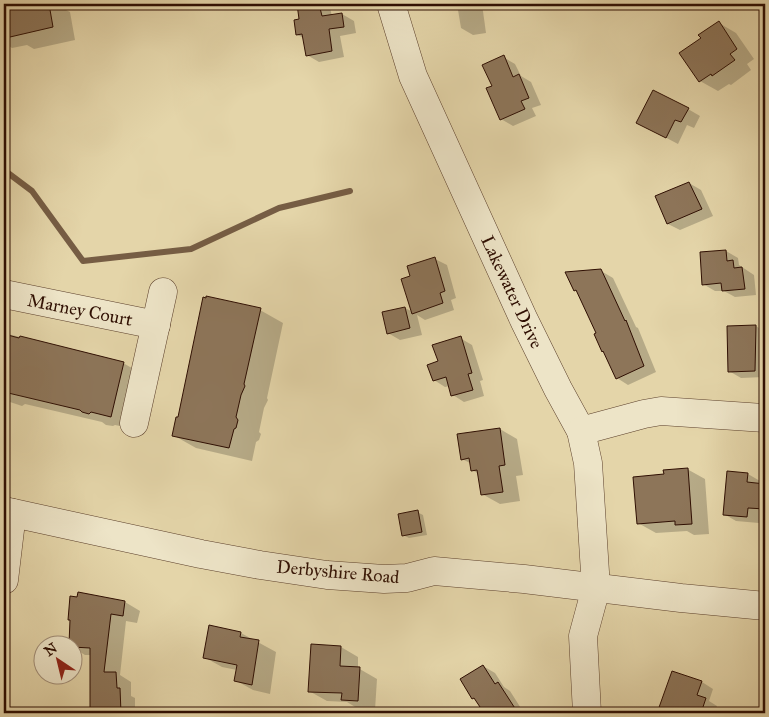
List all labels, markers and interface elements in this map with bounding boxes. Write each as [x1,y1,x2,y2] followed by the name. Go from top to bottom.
[476,232,548,352] street label: Lakewater Drive
[26,289,135,331] street label: Marney Court
[276,556,400,588] street label: Derbyshire Road
[32,634,82,684] north arrow
[41,639,61,660] text: N

